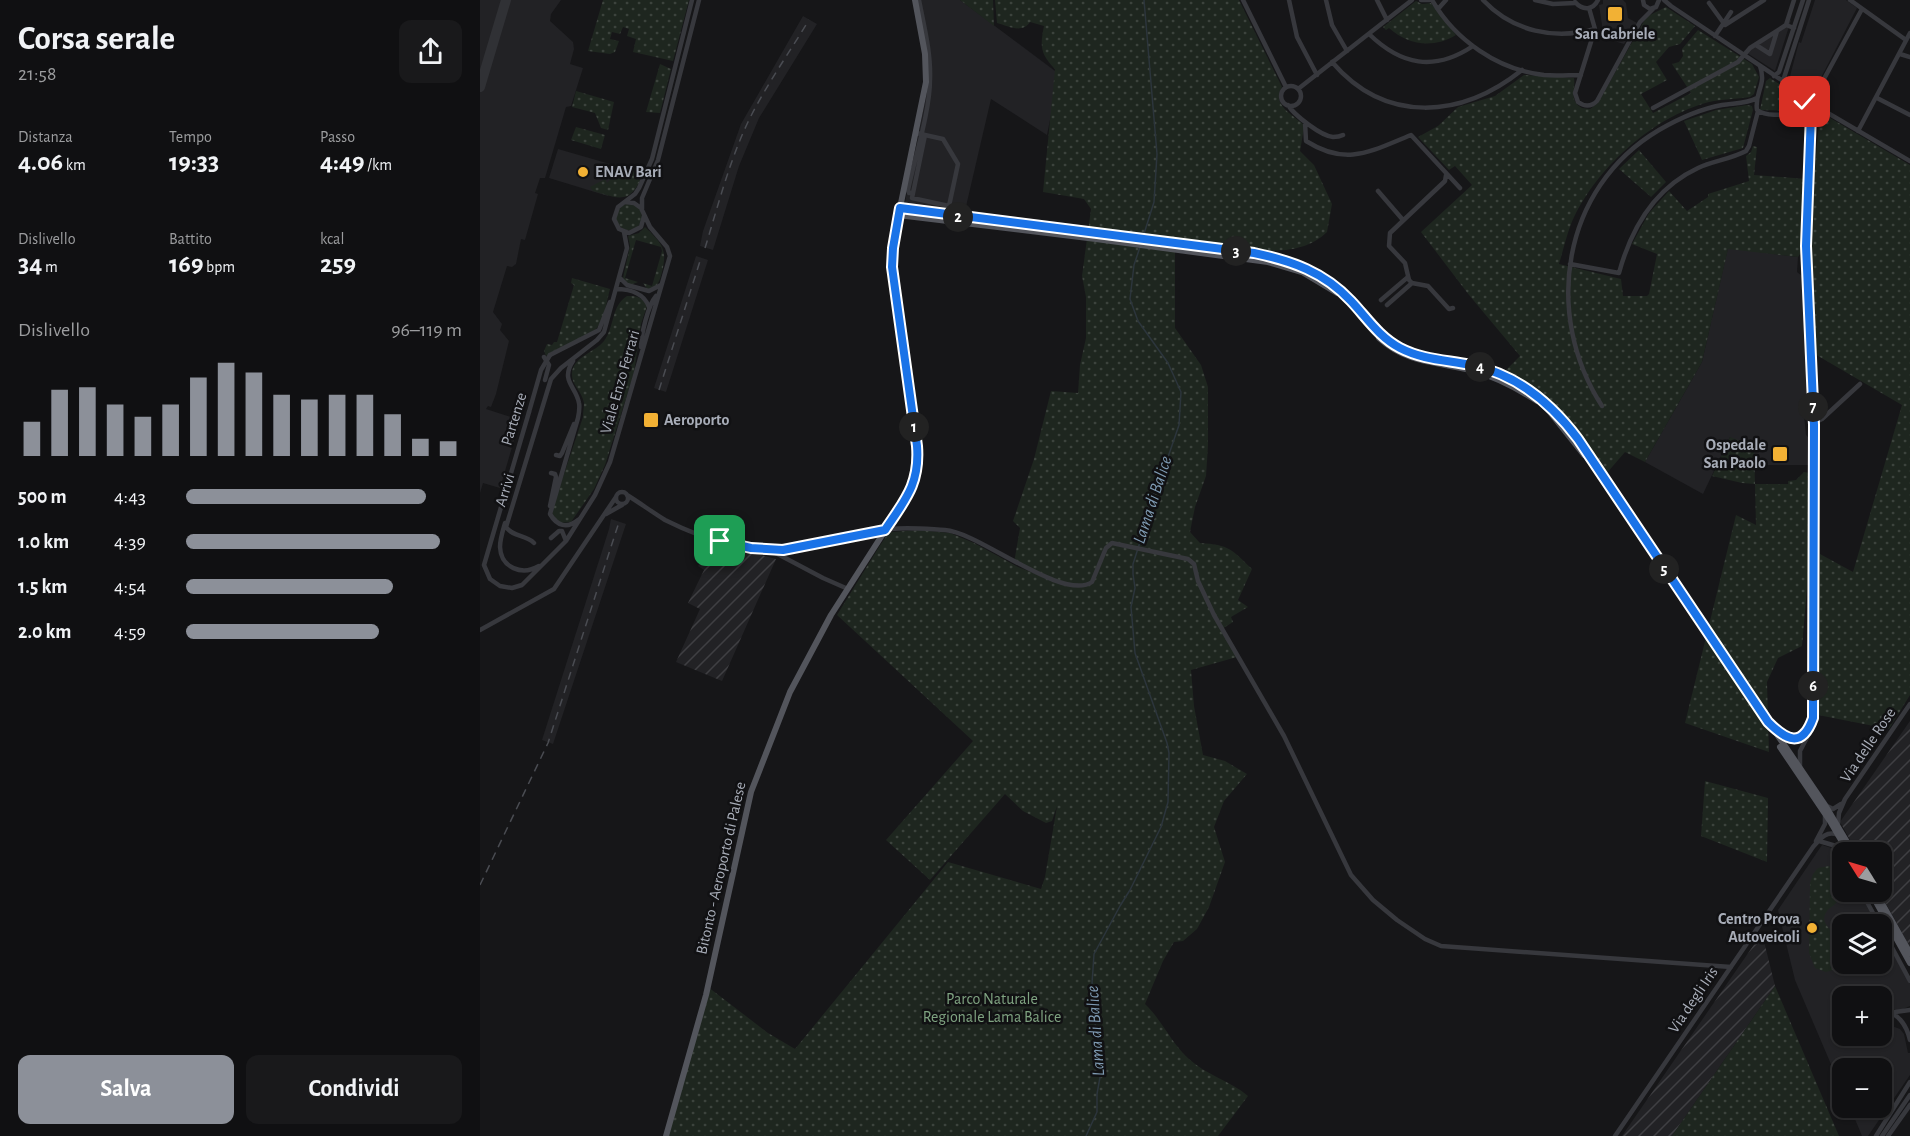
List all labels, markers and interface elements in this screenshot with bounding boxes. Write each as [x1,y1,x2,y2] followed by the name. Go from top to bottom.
[1606,5,1624,23] marker: San Gabriele
[399,20,462,83] button: share
[18,23,175,56] text: Corsa serale
[1575,26,1656,42] place label: San Gabriele
[18,64,56,84] text: 21:58
[1779,76,1830,127] pin
[1788,85,1821,118] icon: check
[18,129,73,145] text: Distanza
[169,129,212,145] text: Tempo
[320,129,355,145] text: Passo
[18,149,63,175] text: 4.06
[169,149,219,175] text: 19:33
[320,149,365,175] text: 4:49
[63,157,86,173] text: km
[365,157,392,173] text: /km
[595,164,662,180] place label: ENAV Bari
[576,165,590,179] marker: ENAV Bari
[943,202,973,232] pin: 2
[954,209,962,225] text: 2
[18,231,76,247] text: Dislivello
[169,231,212,247] text: Battito
[320,231,344,247] text: kcal
[1221,236,1251,266] pin: 3
[1233,243,1239,259] text: 3
[18,251,42,277] text: 34
[169,251,203,277] text: 169
[320,251,356,277] text: 259
[42,259,58,275] text: m
[203,259,235,275] text: bpm
[18,320,90,340] text: Dislivello
[391,320,462,340] text: 96–119 m
[598,328,642,436] street label: Viale Enzo Ferrari
[1465,352,1495,382] pin: 4
[1476,359,1484,375] text: 4
[498,391,530,447] street label: Partenze
[1798,392,1828,422] pin: 7
[1810,399,1816,415] text: 7
[642,411,660,429] marker: Aeroporto
[664,412,729,428] place label: Aeroporto
[899,412,929,442] pin: 1
[911,419,917,435] text: 1
[1704,437,1766,471] place label: Ospedale San Paolo
[1771,445,1789,463] marker: Ospedale San Paolo
[1130,454,1176,546] water label: Lama di Balice
[492,471,518,509] street label: Arrivi
[18,487,67,507] text: 500 m
[114,487,146,507] text: 4:43
[694,515,745,566] pin
[703,524,736,557] icon: arrive
[18,532,69,552] text: 1.0 km
[114,532,146,552] text: 4:39
[1649,554,1679,584] pin: 5
[1661,561,1667,577] text: 5
[18,577,67,597] text: 1.5 km
[114,577,146,597] text: 4:54
[18,622,71,642] text: 2.0 km
[114,622,146,642] text: 4:59
[1798,671,1828,701] pin: 6
[1809,678,1817,694] text: 6
[1837,705,1899,785] street label: Via delle Rose
[693,780,749,956] street label: Bitonto - Aeroporto di Palese
[1832,842,1892,902] north arrow
[1832,842,1892,1118] map controls
[1718,911,1800,945] place label: Centro Prova Autoveicoli
[1832,914,1892,974] button: layers
[1805,921,1819,935] marker: Centro Prova Autoveicoli
[1665,964,1721,1036] street label: Via degli Iris
[1084,985,1108,1077] water label: Lama di Balice
[1832,986,1892,1046] button: +
[923,991,1061,1025] park label: Parco Naturale Regionale Lama Balice
[18,1055,234,1124] button: Salva
[246,1055,462,1124] button: Condividi
[1832,1058,1892,1118] button: −

